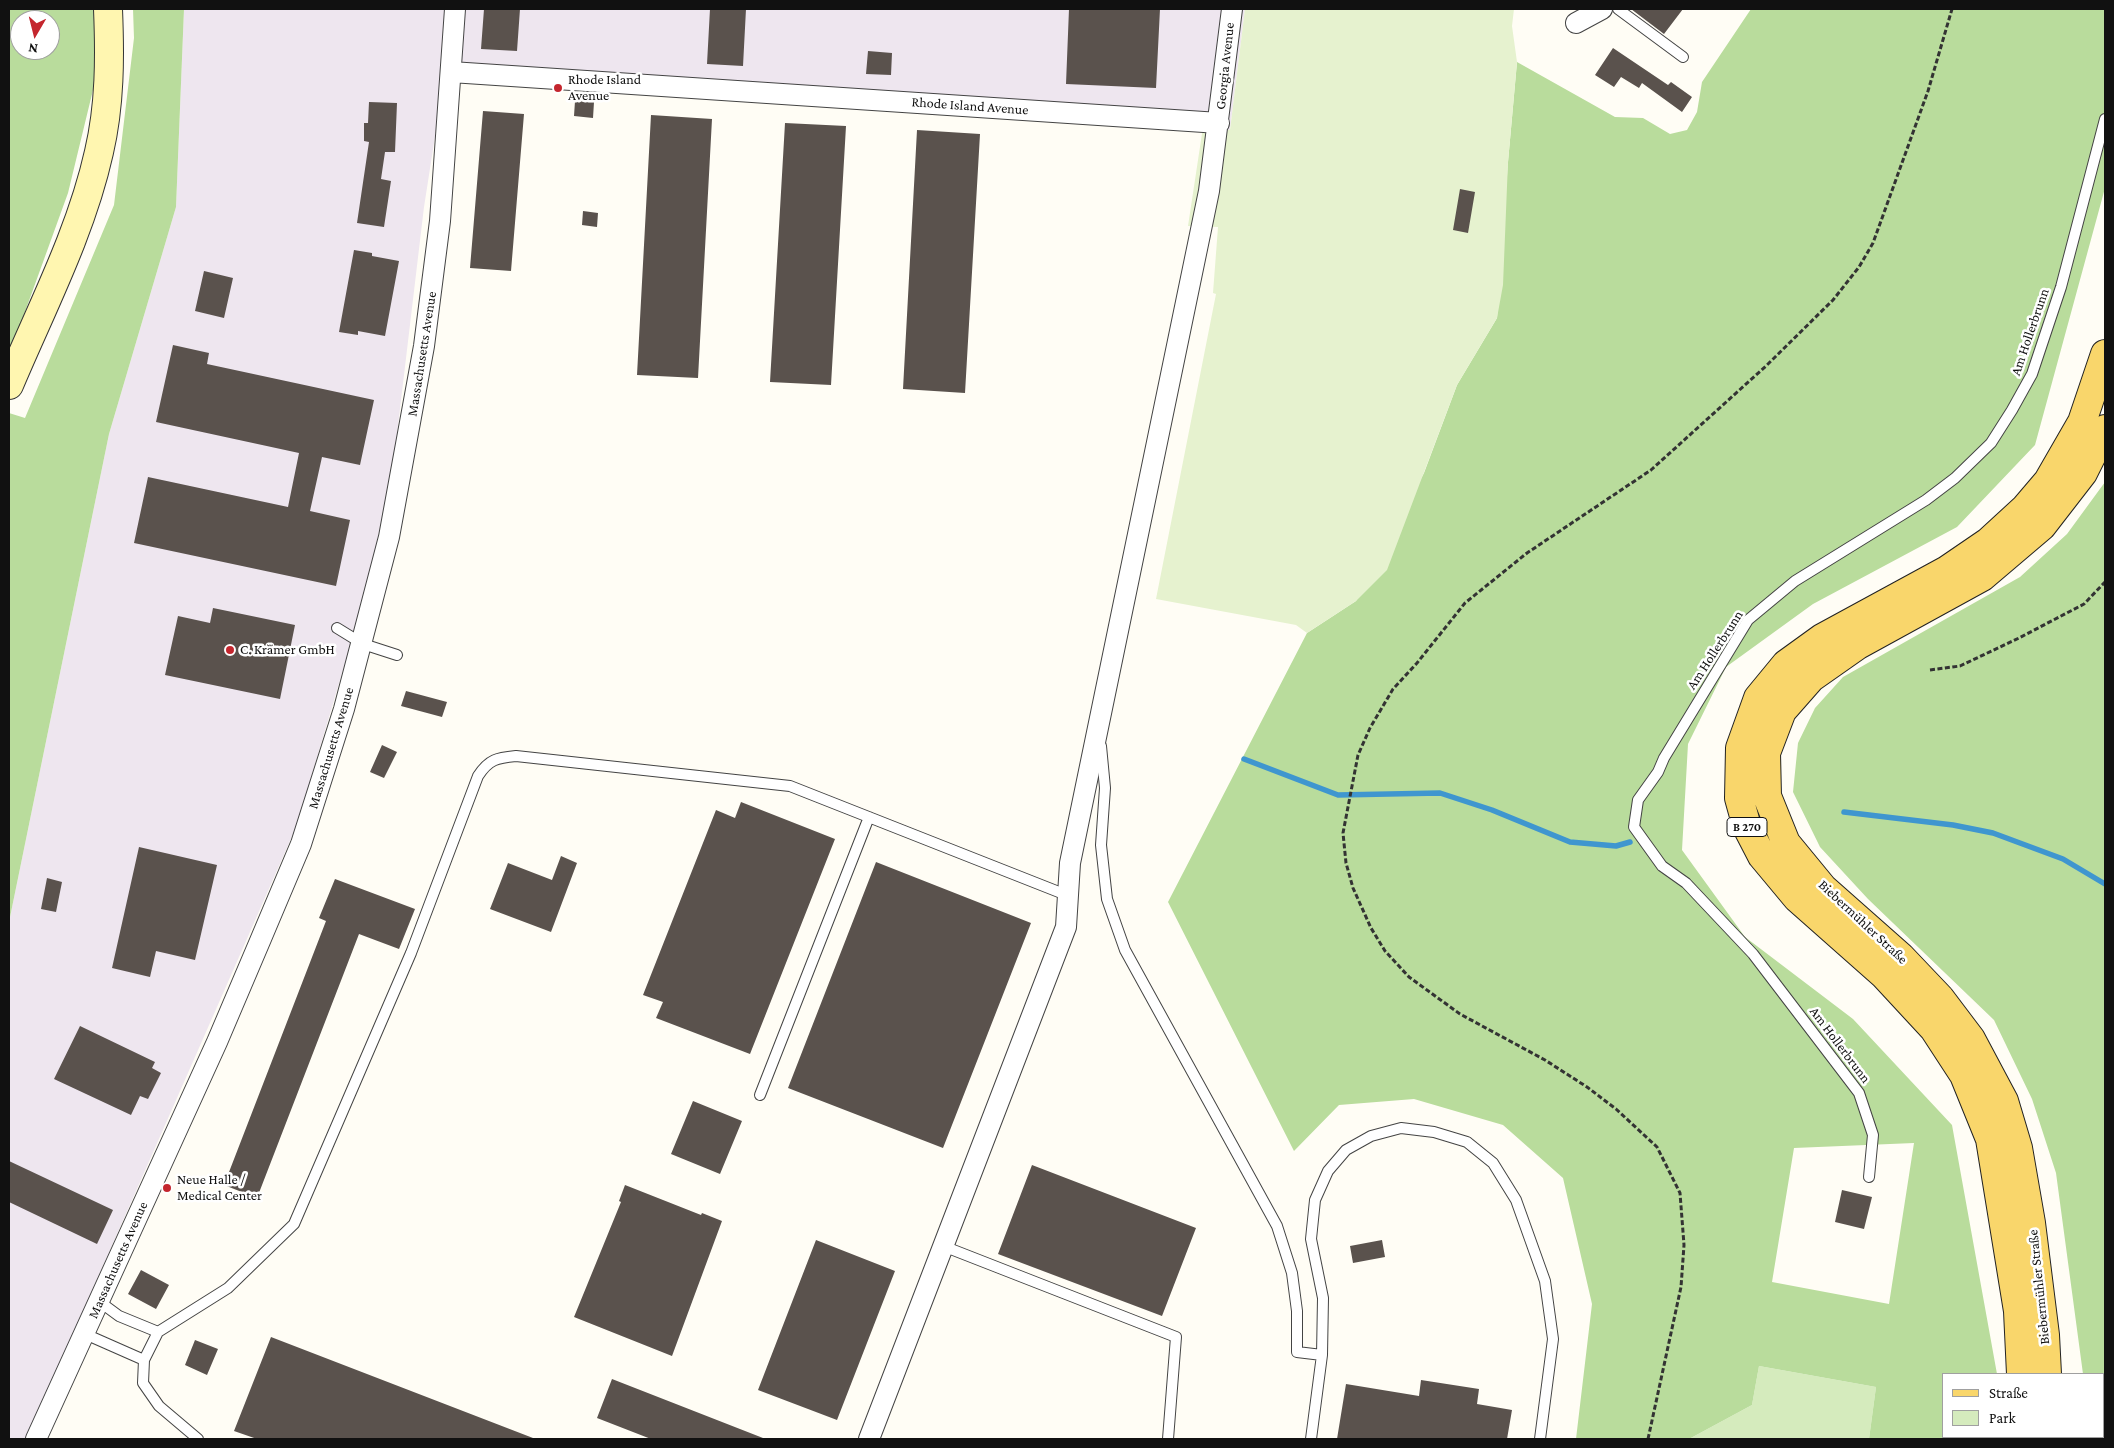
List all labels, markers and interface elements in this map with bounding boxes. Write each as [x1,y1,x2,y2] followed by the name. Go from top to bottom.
[10,10,60,60] north arrow
[1212,22,1238,110] street label: Georgia Avenue
[27,40,39,57] text: N
[568,72,641,104] place label: Rhode Island Avenue
[552,82,564,94] marker: Rhode Island Avenue
[911,94,1029,118] street label: Rhode Island Avenue
[2007,286,2053,378] street label: Am Hollerbrunn
[404,290,440,418] street label: Massachusetts Avenue
[1683,607,1747,693] street label: Am Hollerbrunn
[240,642,335,658] place label: C. Krämer GmbH
[224,644,236,656] marker: C. Krämer GmbH
[304,685,358,811] street label: Massachusetts Avenue
[1727,818,1767,836] road number: B 270
[1815,876,1911,968] street label: Biebermühler Straße
[1806,1004,1874,1086] street label: Am Hollerbrunn
[177,1172,262,1204] place label: Neue Halle / Medical Center
[161,1182,173,1194] marker: Neue Halle / Medical Center
[85,1199,151,1321] street label: Massachusetts Avenue
[2025,1229,2053,1345] street label: Biebermühler Straße
[1942,1373,2104,1438] legend
[1989,1385,2028,1401] text: Straße
[1989,1410,2016,1426] text: Park

